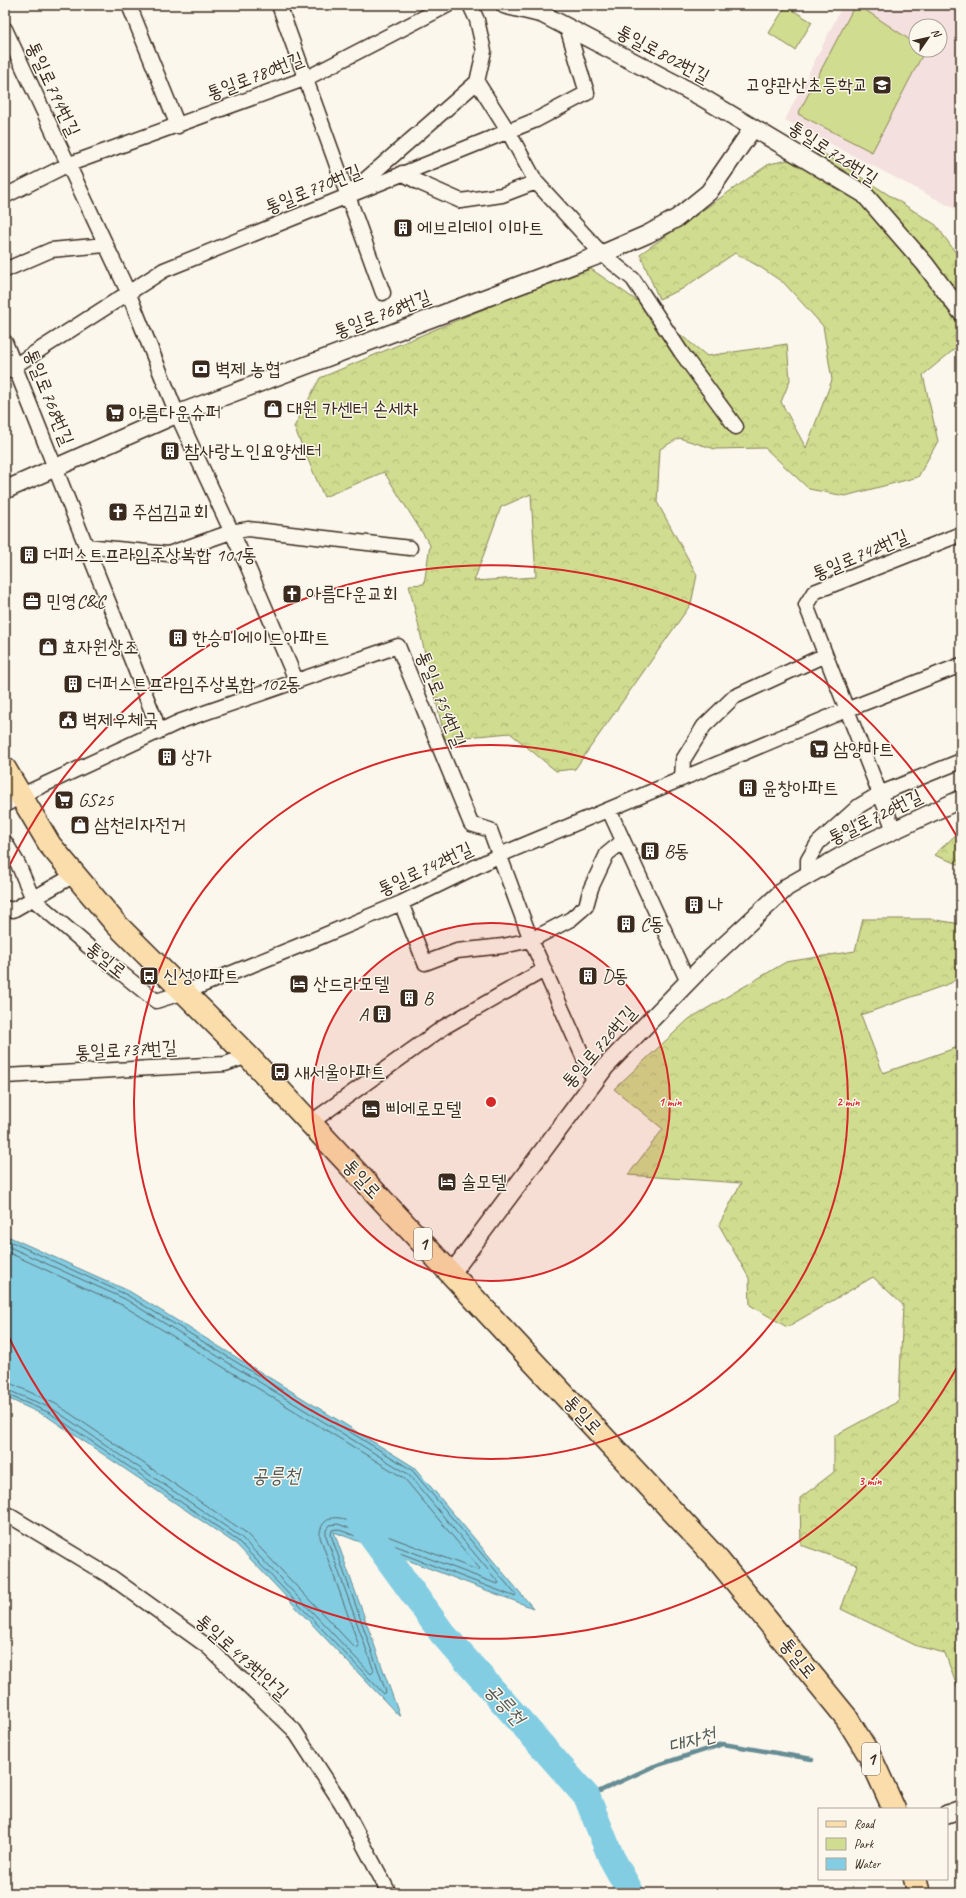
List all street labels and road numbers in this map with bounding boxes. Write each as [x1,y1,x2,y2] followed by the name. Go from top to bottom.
[612,19,714,89] street label: 통일로802번길
[21,38,85,140] street label: 통일로794번길
[203,47,307,105] street label: 통일로780번길
[784,115,882,191] street label: 통일로726번길
[261,159,365,219] street label: 통일로770번길
[330,285,434,343] street label: 통일로768번길
[19,345,79,449] street label: 통일로768번길
[808,524,912,586] street label: 통일로742번길
[411,647,471,751] street label: 통일로754번길
[824,784,926,850] street label: 통일로726번길
[374,837,476,901] street label: 통일로742번길
[81,936,131,984] street label: 통일로
[556,1001,642,1093] street label: 통일로726번길
[74,1035,178,1065] street label: 통일로737번길
[338,1154,386,1204] street label: 통일로
[414,1228,432,1260] road number: 1
[559,1390,607,1440] street label: 통일로
[190,1609,294,1705] street label: 통일로493번안길
[774,1633,822,1683] street label: 통일로
[862,1743,880,1775] road number: 1

